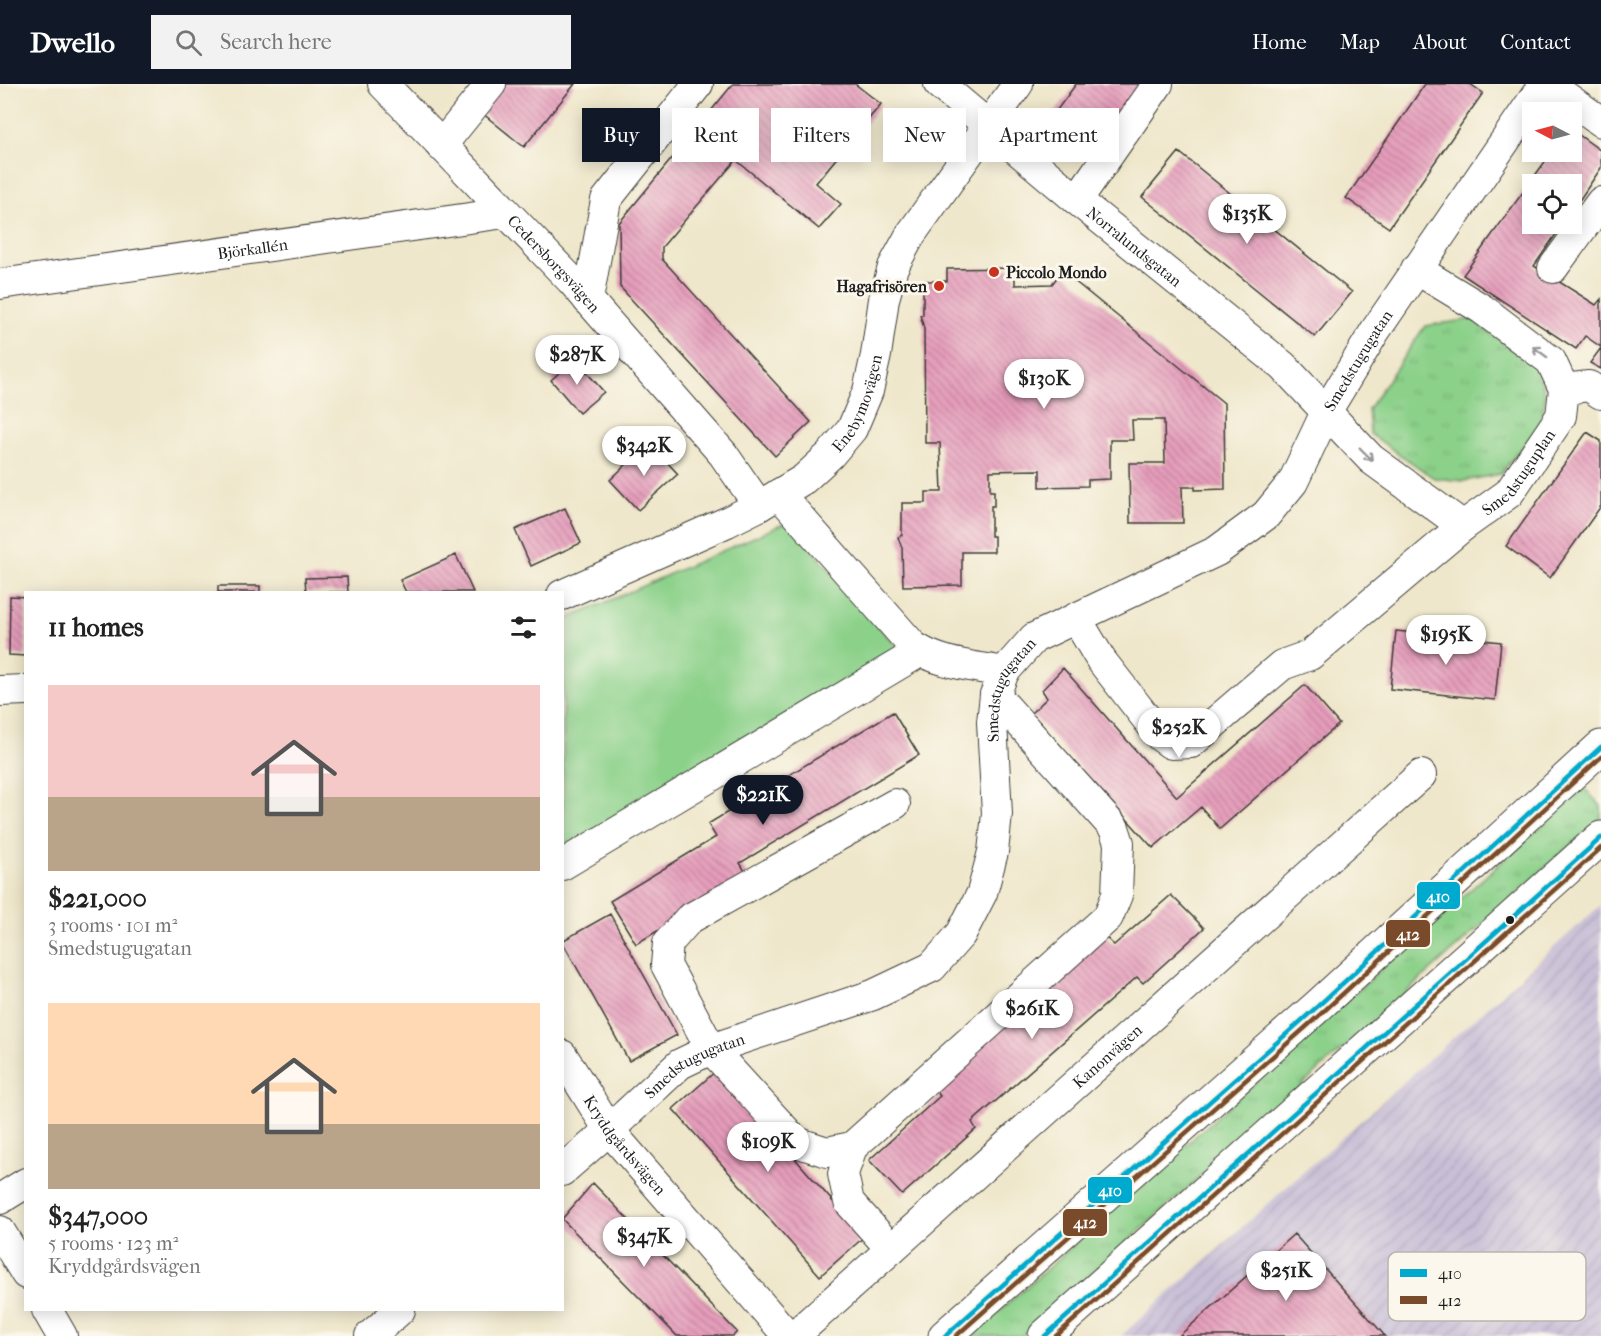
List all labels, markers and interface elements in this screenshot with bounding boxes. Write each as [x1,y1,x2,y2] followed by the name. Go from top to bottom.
[151,15,571,69] search box
[30,26,115,59] text: Dwello
[172,26,205,59] icon: search
[220,29,332,55] text: Search here
[1252,30,1307,54] text: Home
[1340,30,1380,54] text: Map
[1413,30,1467,54] text: About
[1500,30,1571,54] text: Contact
[1522,102,1582,162] north arrow
[1522,102,1582,234] map controls
[582,108,660,162] chip: Buy
[672,108,759,162] chip: Rent
[771,108,871,162] chip: Filters
[883,108,966,162] chip: New
[978,108,1119,162] chip: Apartment
[1522,174,1582,234] button: locate
[1205,194,1289,245] pin: $135K
[1083,202,1186,291] street label: Norralundsgatan
[1222,202,1272,225] text: $135K
[504,211,605,317] street label: Cedersborgsvägen
[216,234,290,263] street label: Björkallén
[1006,263,1107,282] place label: Piccolo Mondo
[987,265,1001,279] marker: Piccolo Mondo
[836,277,928,297] place label: Hagafrisören
[932,279,946,293] marker: Hagafrisören
[1320,306,1397,414] street label: Smedstugugatan
[535,335,619,386] pin: $287K
[549,343,605,366] text: $287K
[1533,346,1549,359] one-way arrow
[827,352,886,456] street label: Enebymovägen
[1002,359,1086,410] pin: $130K
[1018,367,1070,390] text: $130K
[1478,425,1559,519] street label: Smedstuguplan
[602,426,686,477] pin: $342K
[616,434,672,457] text: $342K
[1359,447,1374,462] one-way arrow
[507,611,540,644] icon: filters
[48,612,144,643] text: 11 homes
[1404,615,1488,666] pin: $195K
[1420,623,1472,646] text: $195K
[982,633,1040,743] street label: Smedstugugatan
[1137,708,1221,759] pin: $252K
[1152,716,1206,739] text: $252K
[240,724,348,832] icon: home
[721,775,805,826] pin: $221K
[736,783,790,806] text: $221K
[1416,881,1461,910] line badge: 410
[48,883,147,914] text: $221,000
[1425,887,1450,907] text: 410
[48,914,177,937] text: 3 rooms · 101 m²
[1504,914,1516,926] unlabelled marker
[1385,919,1431,948] line badge: 412
[1395,925,1420,945] text: 412
[48,937,192,960] text: Smedstugugatan
[990,989,1074,1040] pin: $261K
[1005,997,1059,1020] text: $261K
[1068,1020,1146,1092] street label: Kanonvägen
[640,1029,748,1102] street label: Smedstugugatan
[240,1042,348,1150] icon: home
[580,1091,671,1199] street label: Kryddgårdsvägen
[726,1122,810,1173] pin: $109K
[741,1130,795,1153] text: $109K
[1087,1176,1133,1204] line badge: 410
[1097,1181,1122,1201] text: 410
[48,1201,148,1232] text: $347,000
[1062,1208,1108,1237] line badge: 412
[1072,1213,1097,1233] text: 412
[602,1217,686,1268] pin: $347K
[617,1225,671,1248] text: $347K
[48,1232,178,1255] text: 5 rooms · 123 m²
[1244,1251,1328,1302] pin: $251K
[1388,1252,1586,1321] legend
[48,1255,201,1278] text: Kryddgårdsvägen
[1260,1259,1312,1282] text: $251K
[1438,1264,1462,1283] text: 410
[1438,1291,1461,1310] text: 412

